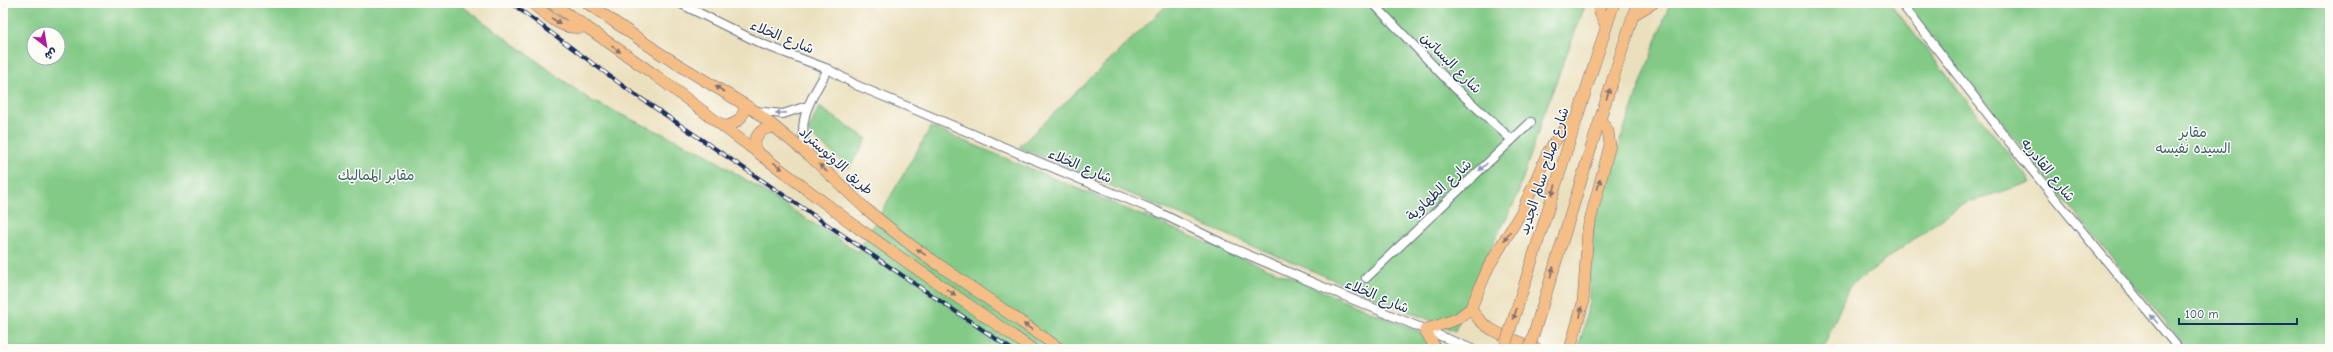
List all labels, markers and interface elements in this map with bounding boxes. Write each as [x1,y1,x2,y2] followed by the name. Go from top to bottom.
[747,16,817,58] street label: شارع الخلاء
[550,17,561,25] one-way arrow
[26,26,66,66] north arrow
[1416,29,1485,98] street label: شارع البساتين
[42,45,59,63] text: ش
[611,45,621,53] one-way arrow
[714,85,725,93] one-way arrow
[1605,88,1611,100] one-way arrow
[1515,105,1575,237] street label: شارع صلاح سالم الجديد
[774,110,787,116] one-way arrow
[795,123,876,199] street label: طريق الاوتوستراد
[2155,124,2231,157] park label: مقابر السيده نفيسه
[2017,135,2079,206] street label: شارع القادريه
[1045,145,1114,188] street label: شارع الخلاء
[1403,156,1476,225] street label: شارع الطهاوية
[772,162,783,170] one-way arrow
[1478,162,1488,172] one-way arrow
[818,163,828,172] one-way arrow
[338,167,414,184] park label: مقابر المماليك
[1597,177,1603,190] one-way arrow
[1551,185,1557,197] one-way arrow
[1503,231,1511,241] one-way arrow
[916,248,926,256] one-way arrow
[1550,265,1556,277] one-way arrow
[1342,275,1411,318] street label: شارع الخلاء
[945,288,956,296] one-way arrow
[2179,300,2297,326] scale bar
[1579,306,1585,318] one-way arrow
[2185,307,2218,321] text: 100 m
[1512,309,1518,321] one-way arrow
[2150,314,2159,324] one-way arrow
[1023,323,1033,331] one-way arrow

